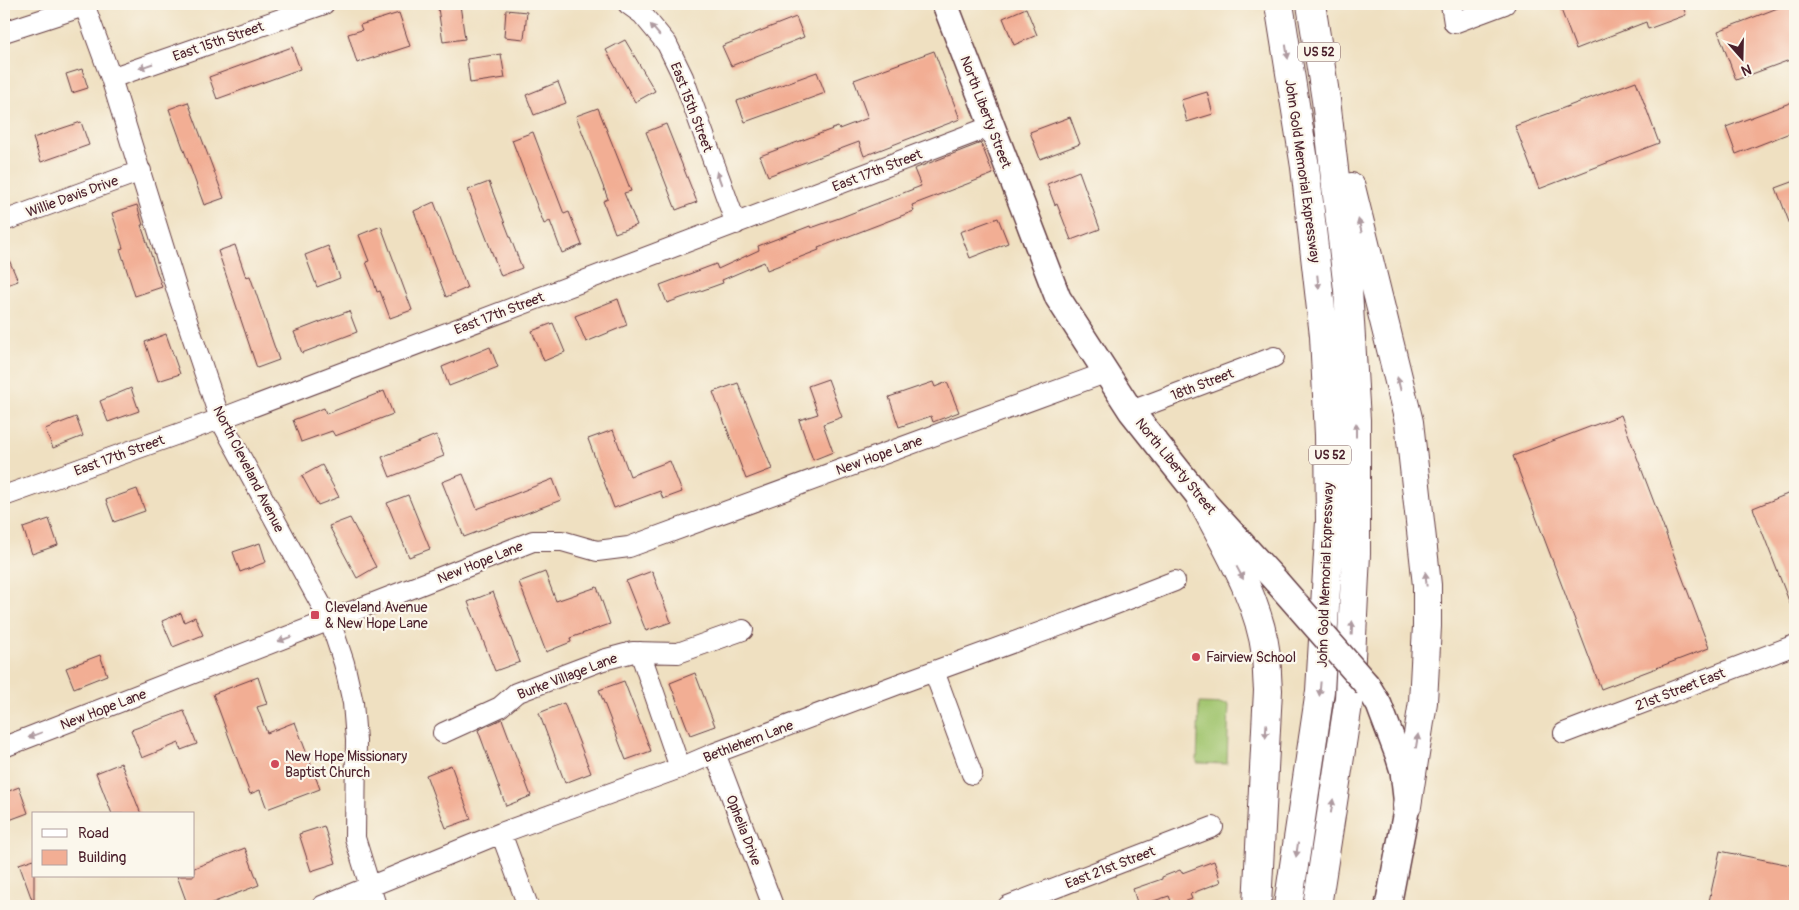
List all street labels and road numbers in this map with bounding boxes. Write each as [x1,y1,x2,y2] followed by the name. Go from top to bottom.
[170,18,266,65] street label: East 15th Street
[1298,42,1340,62] road number: US 52
[956,54,1015,171] street label: North Liberty Street
[667,60,717,155] street label: East 15th Street
[1281,78,1324,264] street label: John Gold Memorial Expressway
[830,145,925,195] street label: East 17th Street
[24,172,121,221] street label: Willie Davis Drive
[452,288,547,338] street label: East 17th Street
[1168,365,1236,404] street label: 18th Street
[209,403,288,535] street label: North Cleveland Avenue
[1132,415,1220,518] street label: North Liberty Street
[72,431,167,480] street label: East 17th Street
[834,432,925,479] street label: New Hope Lane
[1309,446,1351,464] road number: US 52
[1314,482,1337,668] street label: John Gold Memorial Expressway
[435,538,526,587] street label: New Hope Lane
[515,650,620,703] street label: Burke Village Lane
[1633,664,1728,714] street label: 21st Street East
[58,685,149,734] street label: New Hope Lane
[701,716,796,766] street label: Bethlehem Lane
[722,792,765,868] street label: Ophelia Drive
[1063,842,1158,892] street label: East 21st Street

